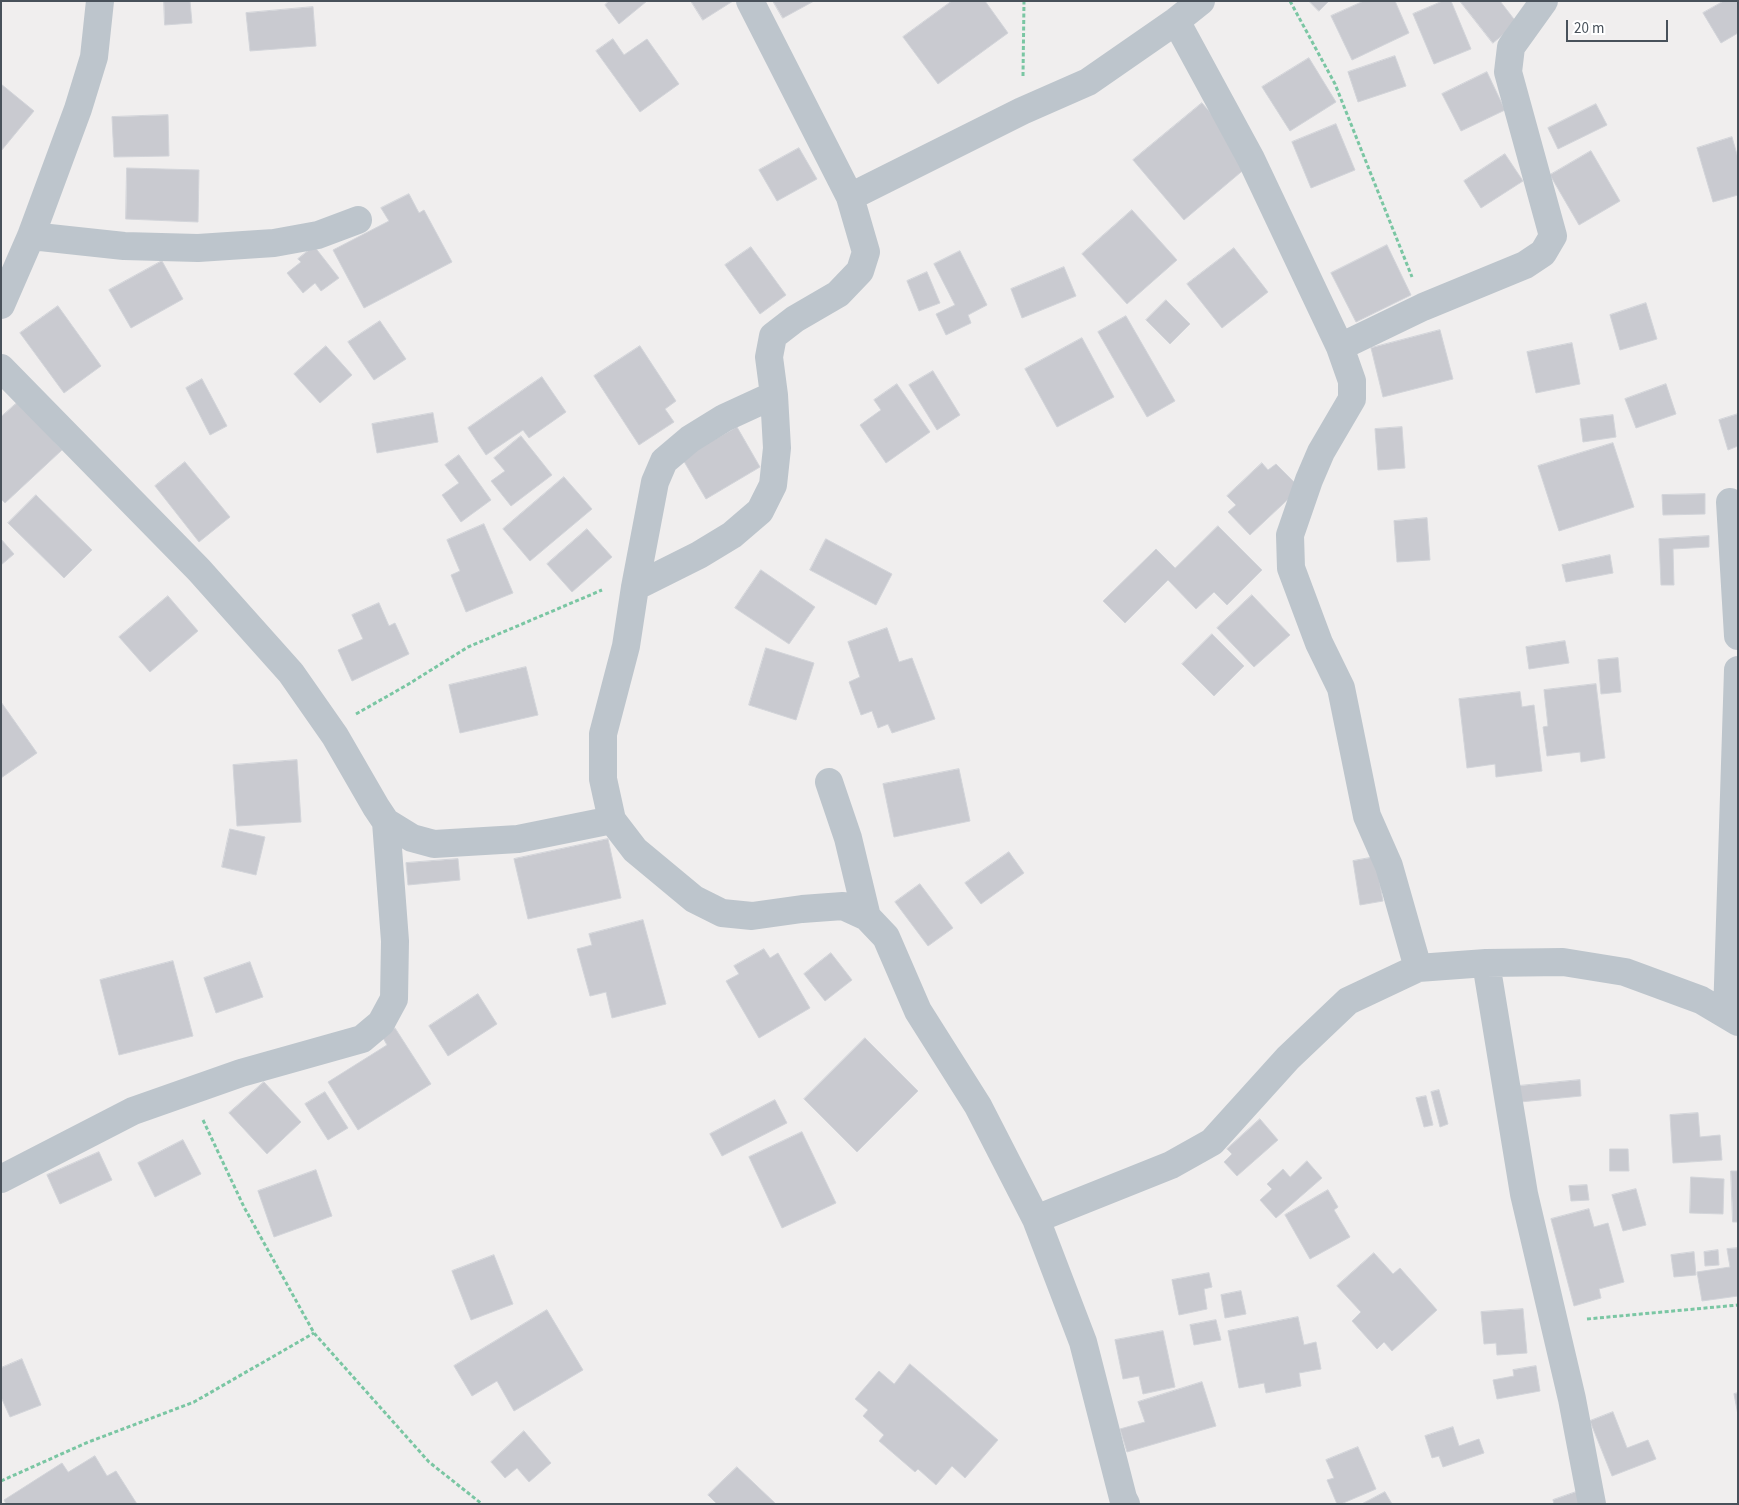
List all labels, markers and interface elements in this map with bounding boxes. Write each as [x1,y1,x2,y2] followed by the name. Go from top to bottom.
[1569,10,1672,42] scale bar
[1574,18,1604,39] text: 20 m

